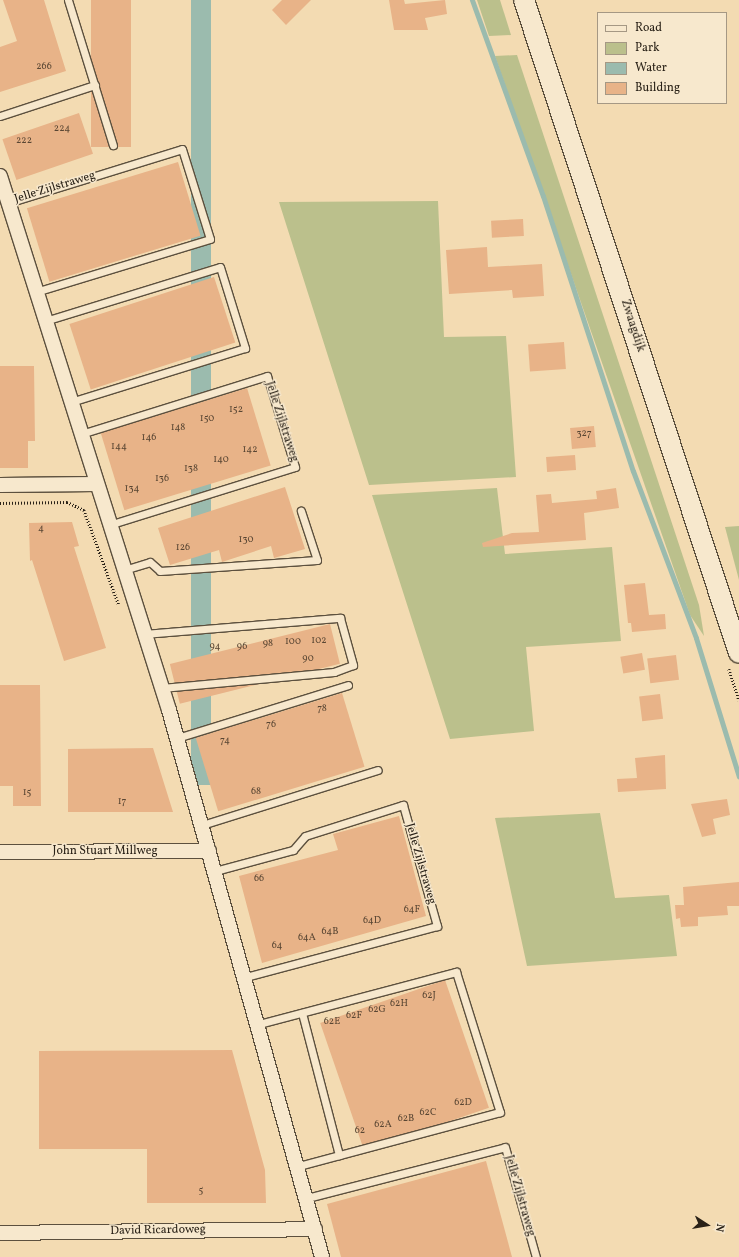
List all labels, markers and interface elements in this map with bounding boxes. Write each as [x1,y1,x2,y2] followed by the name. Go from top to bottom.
[597,12,727,104] legend
[635,20,662,36] text: Road
[635,40,660,56] text: Park
[635,60,667,76] text: Water
[36,61,52,73] house number: 266
[635,80,680,96] text: Building
[54,123,70,135] house number: 224
[16,135,32,147] house number: 222
[13,169,97,207] street label: Jelle Zijlstraweg
[617,298,647,354] street label: Zwaagdijk
[261,380,301,464] street label: Jelle Zijlstraweg
[229,404,243,416] house number: 152
[200,413,214,425] house number: 150
[171,422,185,434] house number: 148
[576,428,592,440] house number: 327
[142,432,156,444] house number: 146
[111,441,127,453] house number: 144
[242,444,258,456] house number: 142
[213,454,229,466] house number: 140
[184,463,198,475] house number: 138
[155,473,169,485] house number: 136
[125,483,139,495] house number: 134
[38,523,44,535] house number: 4
[239,534,253,546] house number: 130
[176,542,190,554] house number: 126
[311,635,327,647] house number: 102
[285,636,301,648] house number: 100
[263,638,273,650] house number: 98
[210,641,220,653] house number: 94
[237,641,247,653] house number: 96
[302,653,314,665] house number: 90
[317,703,327,715] house number: 78
[266,719,276,731] house number: 76
[220,735,230,747] house number: 74
[251,786,261,798] house number: 68
[23,787,31,799] house number: 15
[118,796,126,808] house number: 17
[402,822,438,906] street label: Jelle Zijlstraweg
[52,845,158,859] street label: John Stuart Millweg
[254,873,264,885] house number: 66
[404,904,420,916] house number: 64F
[363,915,381,927] house number: 64D
[322,926,338,938] house number: 64B
[298,932,316,944] house number: 64A
[272,940,282,952] house number: 64
[422,990,436,1002] house number: 62J
[390,998,408,1010] house number: 62H
[368,1004,386,1016] house number: 62G
[346,1010,362,1022] house number: 62F
[324,1016,340,1028] house number: 62E
[454,1097,472,1109] house number: 62D
[420,1107,436,1119] house number: 62C
[398,1113,414,1125] house number: 62B
[374,1119,392,1131] house number: 62A
[355,1125,365,1137] house number: 62
[501,1154,537,1238] street label: Jelle Zijlstraweg
[199,1185,203,1197] house number: 5
[687,1205,727,1245] north arrow
[711,1222,727,1233] text: N
[110,1223,206,1239] street label: David Ricardoweg

